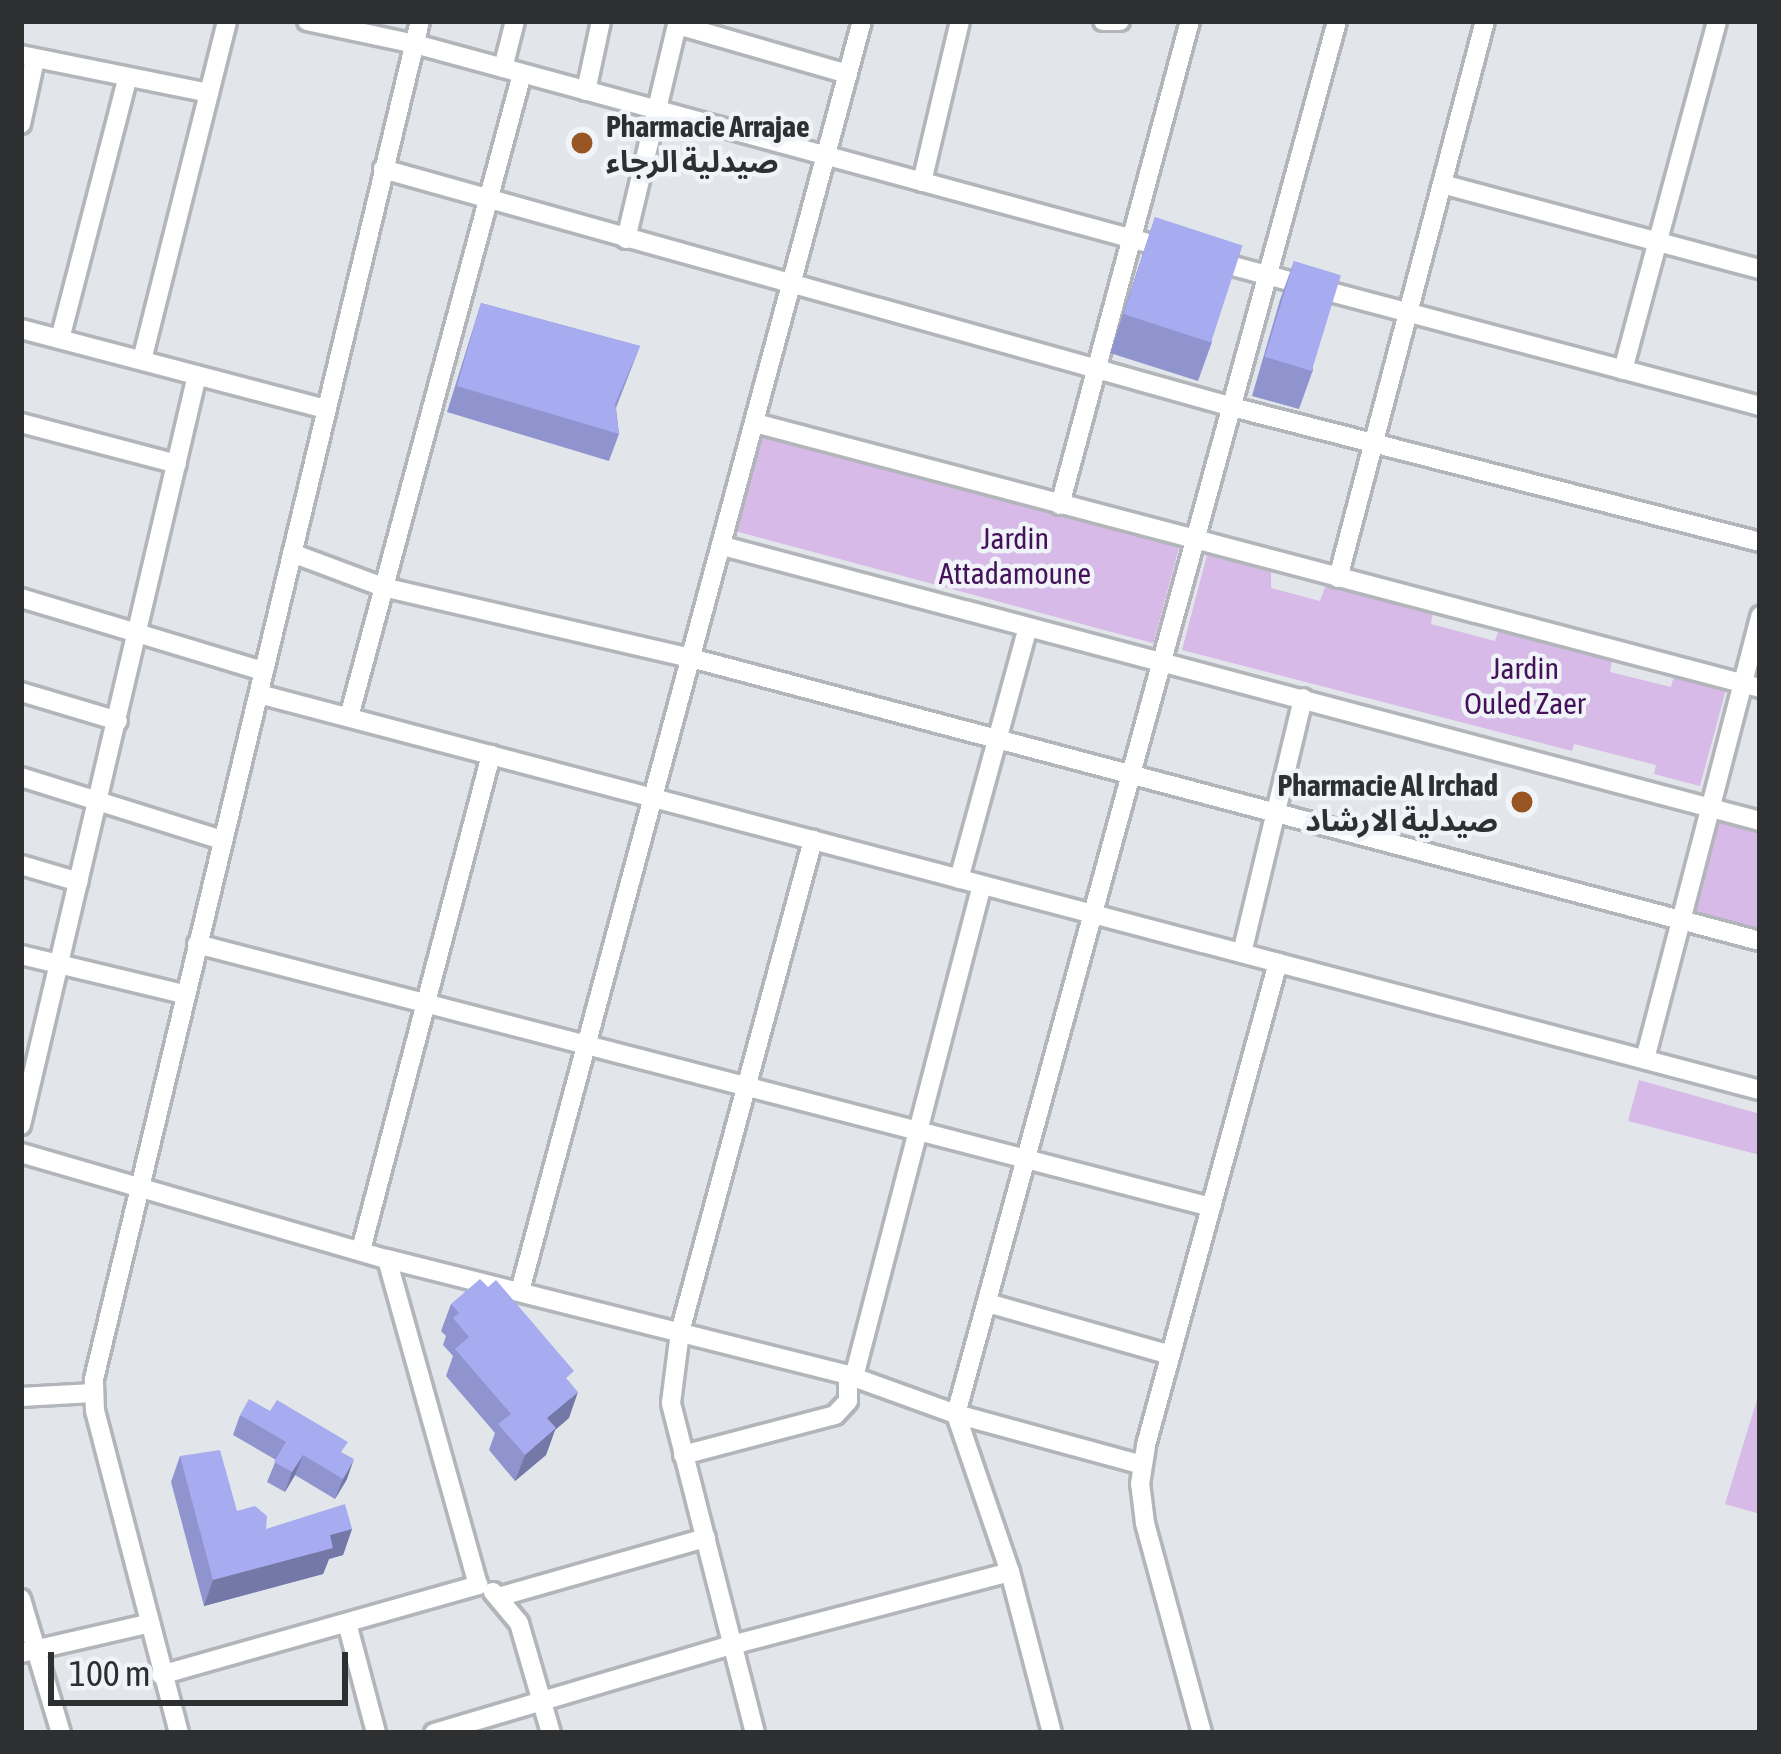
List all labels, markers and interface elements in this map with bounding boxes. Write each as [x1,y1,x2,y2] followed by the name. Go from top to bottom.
[606,108,810,178] place label: Pharmacie Arrajae صيدلية الرجاء
[569,130,595,156] marker: Pharmacie Arrajae صيدلية الرجاء
[939,520,1091,590] park label: Jardin Attadamoune
[1464,650,1586,720] park label: Jardin Ouled Zaer
[1278,767,1498,838] place label: Pharmacie Al Irchad صيدلية الارشاد
[1509,789,1535,815] marker: Pharmacie Al Irchad صيدلية الارشاد
[54,1628,354,1702] scale bar
[69,1652,151,1694] text: 100 m

